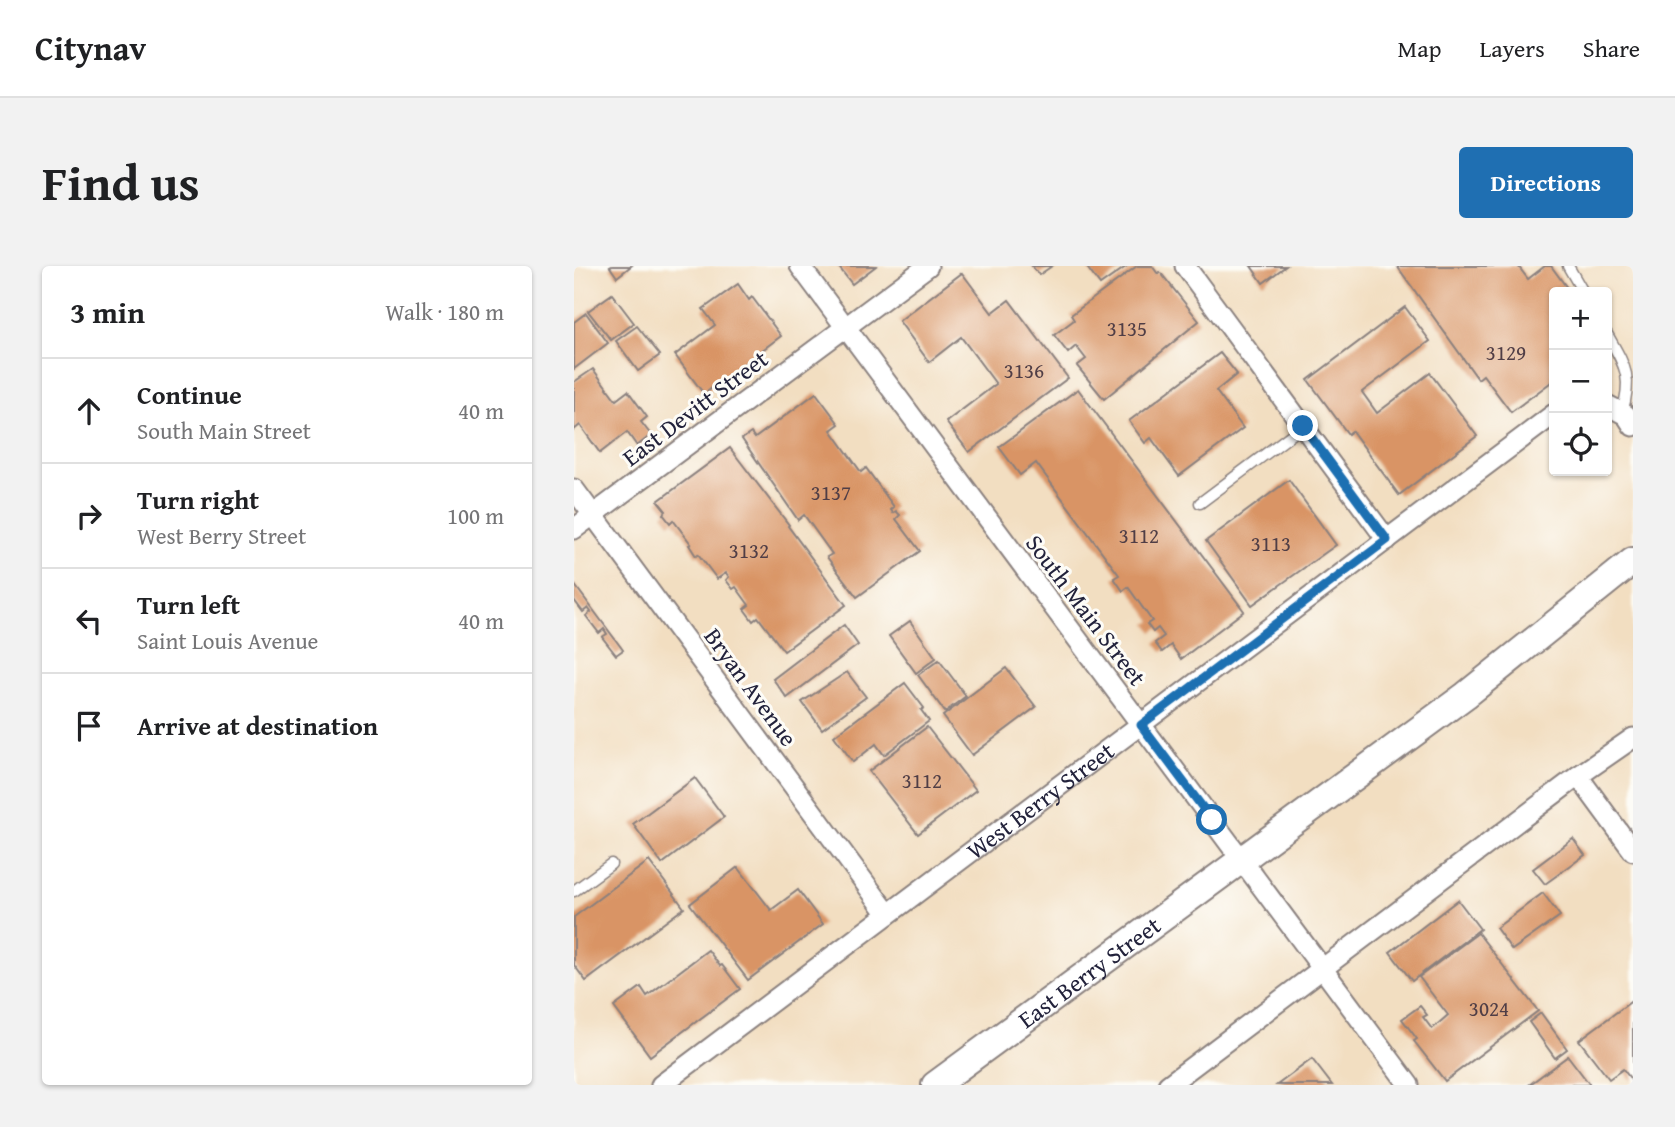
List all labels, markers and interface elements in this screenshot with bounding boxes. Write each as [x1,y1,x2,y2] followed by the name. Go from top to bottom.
[35,24,146,72] text: Citynav
[1398,31,1441,66] text: Map
[1479,31,1545,66] text: Layers
[1583,31,1640,66] text: Share
[42,146,200,218] text: Find us
[1459,147,1633,218] button: Directions
[1549,287,1612,476] map controls
[1549,287,1612,350] button: +
[70,290,145,334] text: 3 min
[385,295,504,328] text: Walk · 180 m
[1107,313,1147,344] house number: 3135
[1486,337,1526,368] house number: 3129
[615,341,776,474] street label: East Devitt Street
[1549,350,1612,413] button: −
[1004,355,1044,386] house number: 3136
[137,375,242,414] text: Continue
[70,392,108,430] icon: ahead
[458,394,504,427] text: 40 m
[1287,410,1318,441] route end
[1549,413,1612,476] button: locate
[137,414,311,447] text: South Main Street
[811,477,851,508] house number: 3137
[137,480,259,519] text: Turn right
[70,497,108,535] icon: right
[447,499,504,532] text: 100 m
[137,519,306,552] text: West Berry Street
[1119,520,1159,551] house number: 3112
[1017,527,1155,693] street label: South Main Street
[1251,528,1291,559] house number: 3113
[729,535,769,566] house number: 3132
[137,585,240,624] text: Turn left
[70,602,108,640] icon: left
[458,604,504,637] text: 40 m
[696,621,806,753] street label: Bryan Avenue
[137,624,318,657] text: Saint Louis Avenue
[137,706,378,745] text: Arrive at destination
[70,707,108,745] icon: arrive
[959,733,1122,867] street label: West Berry Street
[902,765,942,796] house number: 3112
[1196,804,1227,835] route start
[1010,907,1168,1036] street label: East Berry Street
[1469,993,1509,1024] house number: 3024

